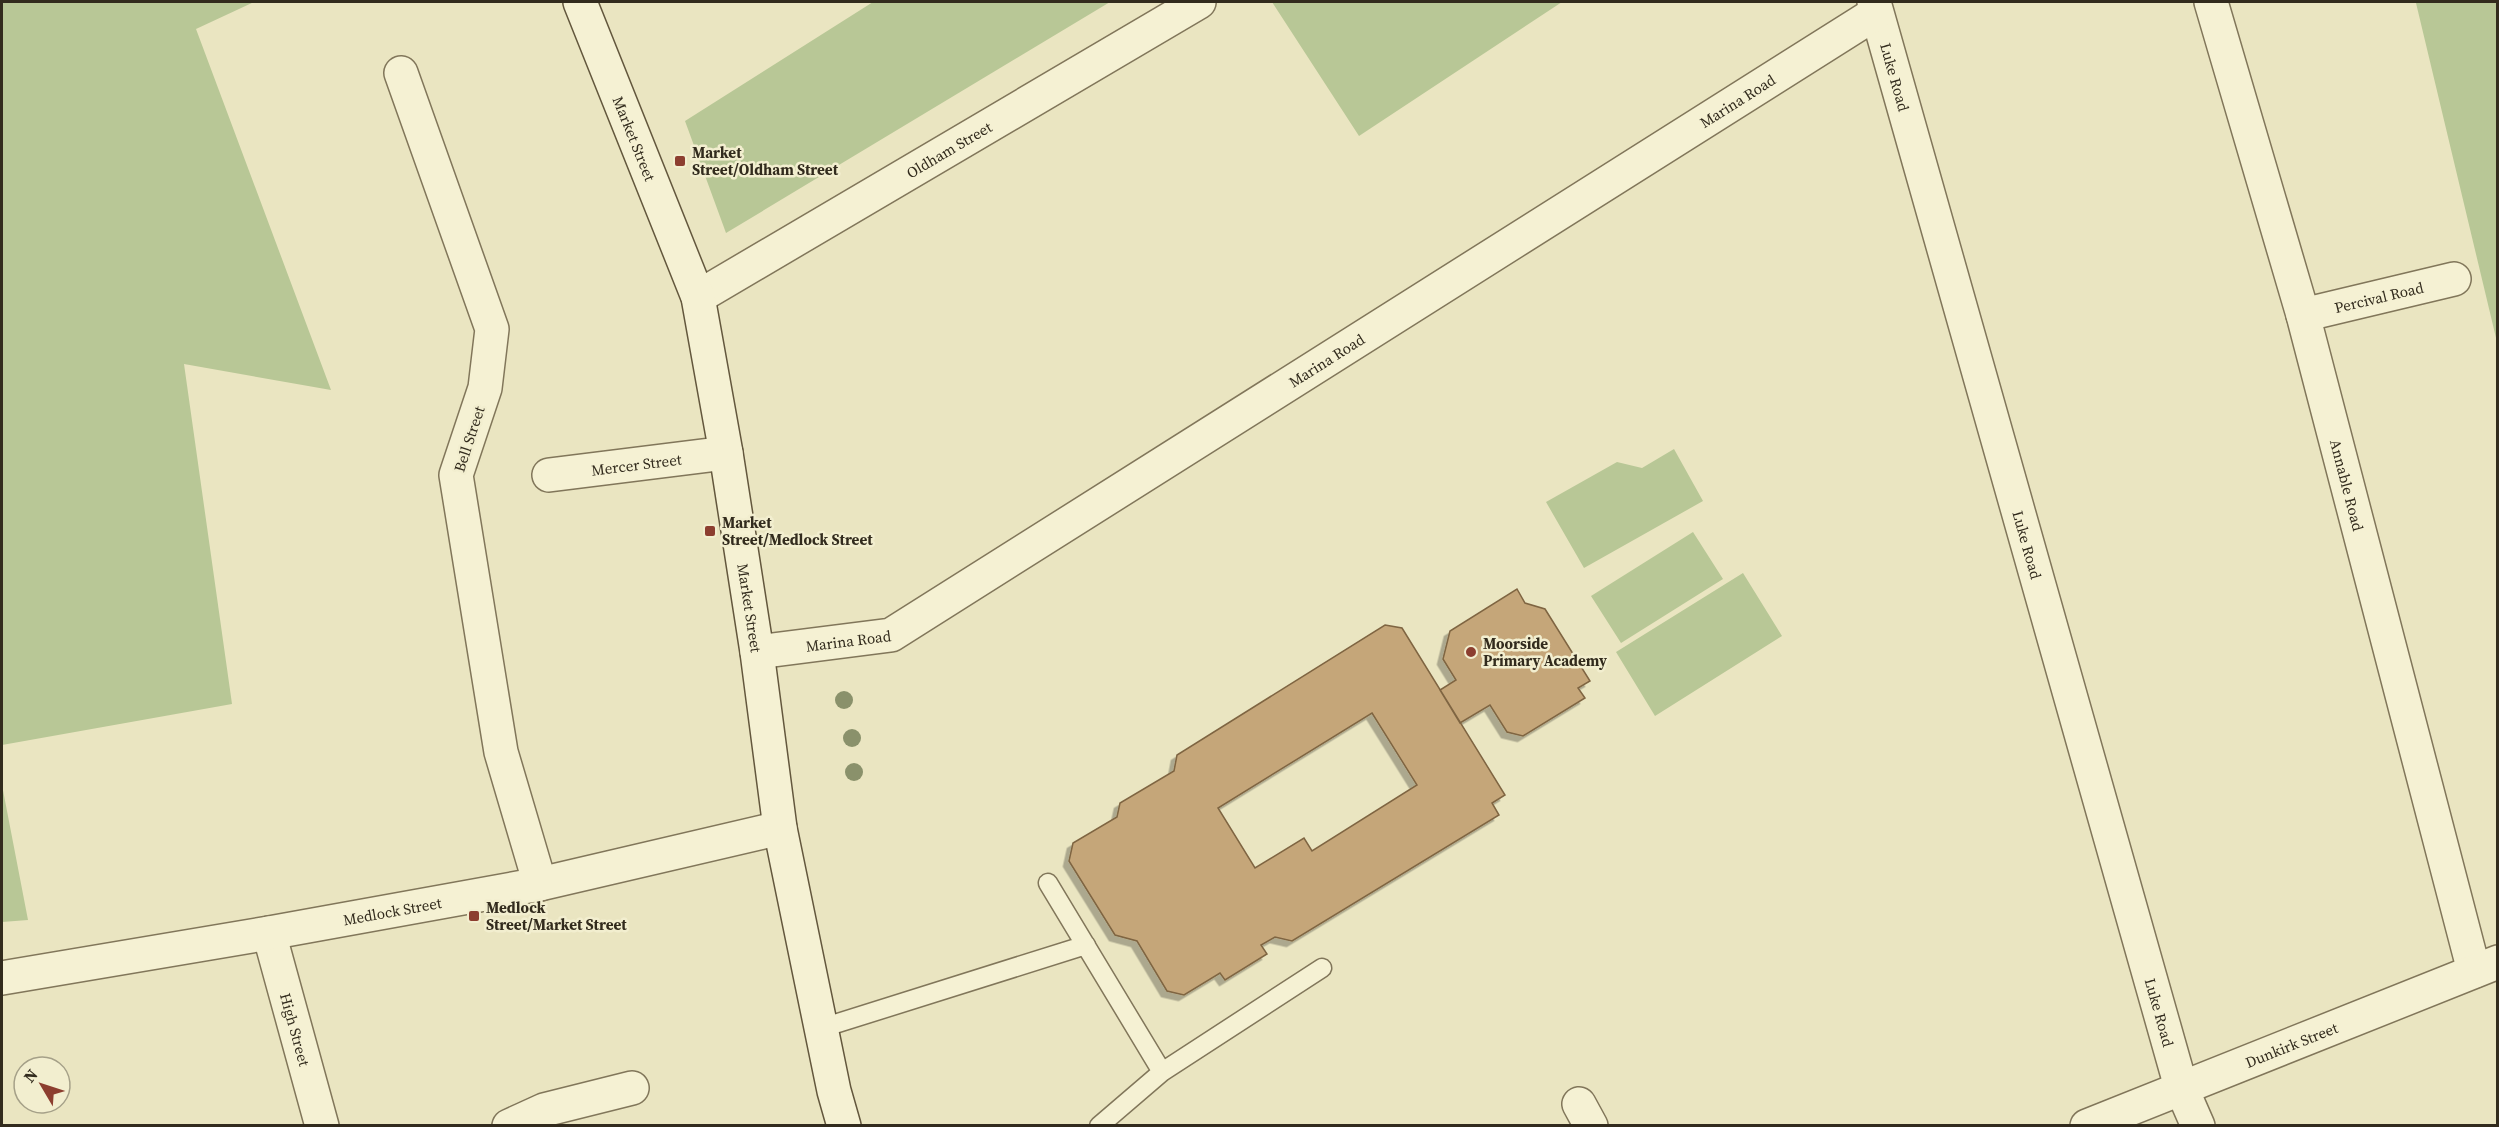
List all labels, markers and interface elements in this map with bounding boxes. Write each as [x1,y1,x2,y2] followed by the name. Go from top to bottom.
[1876,40,1915,114] street label: Luke Road
[1695,69,1780,132] street label: Marina Road
[608,93,661,184] street label: Market Street
[902,116,996,183] street label: Oldham Street
[692,142,839,180] place label: Market Street/Oldham Street
[673,154,687,168] marker: Market Street/Oldham Street
[2332,276,2426,318] street label: Percival Road
[1284,328,1369,392] street label: Marina Road
[448,403,490,475] street label: Bell Street
[2325,437,2369,534] street label: Annable Road
[590,448,683,480] street label: Mercer Street
[2008,508,2047,582] street label: Luke Road
[722,512,873,550] place label: Market Street/Medlock Street
[703,524,717,538] marker: Market Street/Medlock Street
[733,562,767,654] street label: Market Street
[804,625,893,656] street label: Marina Road
[1483,633,1607,671] place label: Moorside Primary Academy
[1464,645,1478,659] marker: Moorside Primary Academy
[341,891,443,930] street label: Medlock Street
[486,897,627,935] place label: Medlock Street/Market Street
[467,909,481,923] marker: Medlock Street/Market Street
[2140,976,2180,1050] street label: Luke Road
[275,990,316,1069] street label: High Street
[2242,1017,2341,1072] street label: Dunkirk Street
[12,1055,72,1115] north arrow
[18,1064,43,1087] text: N

